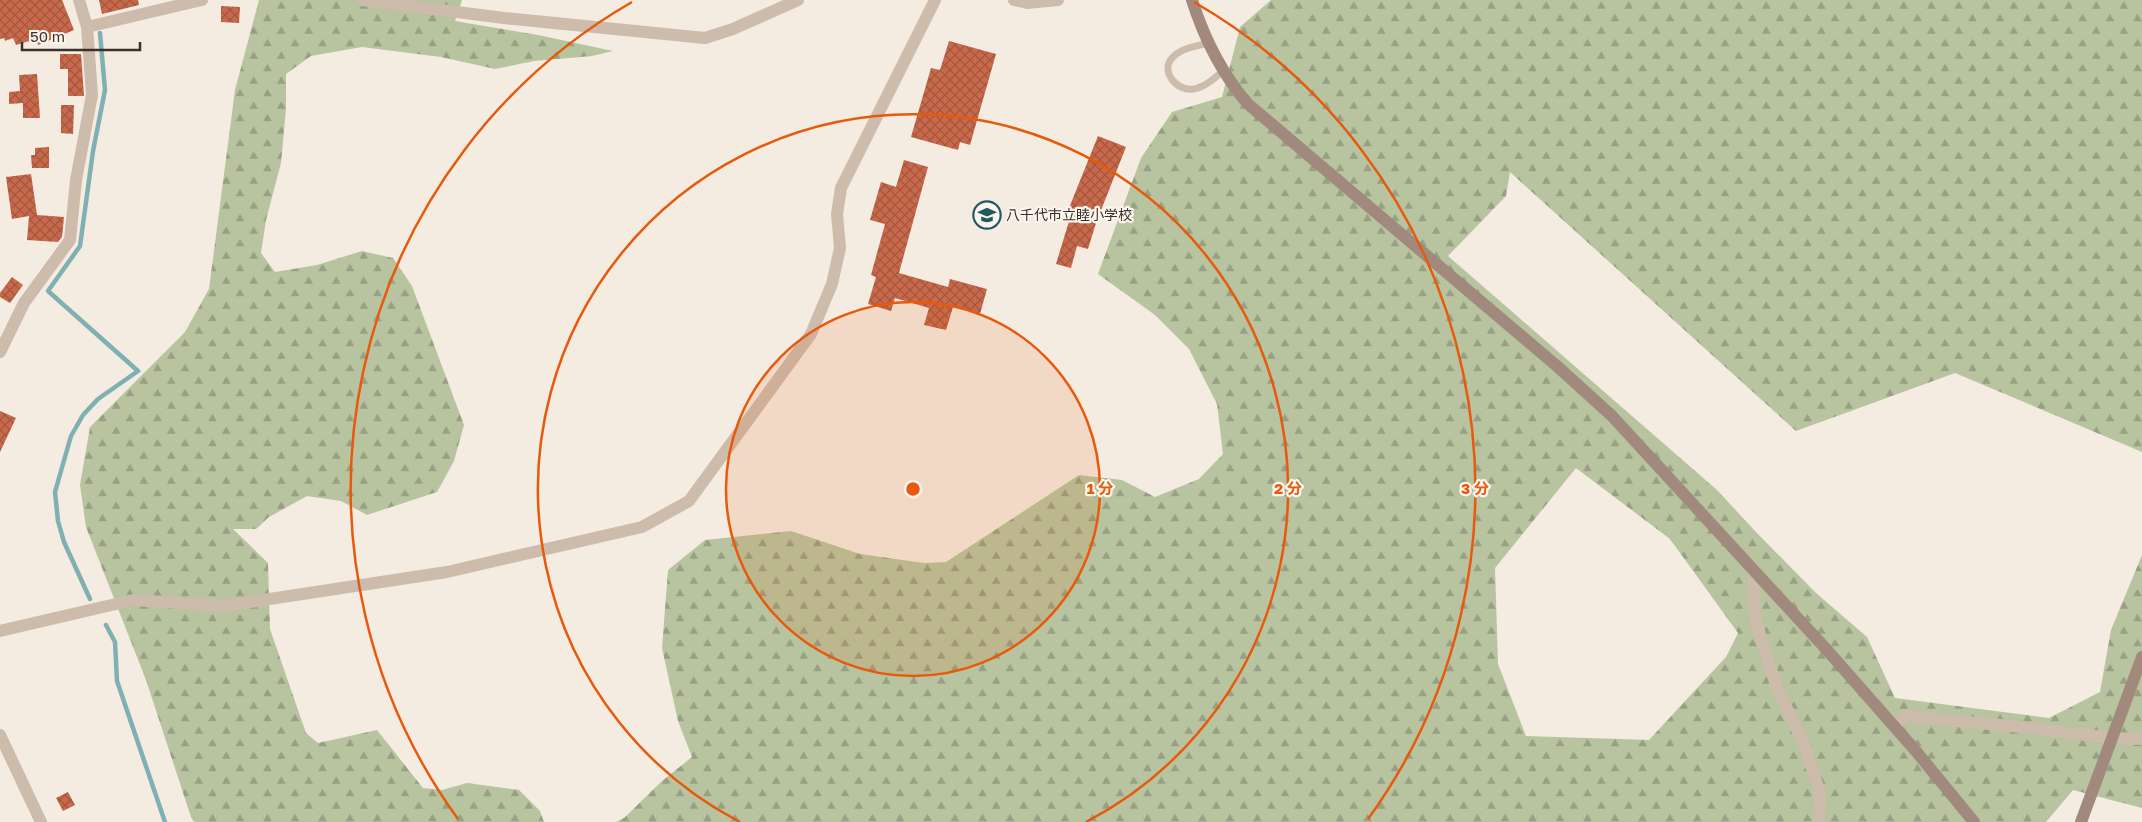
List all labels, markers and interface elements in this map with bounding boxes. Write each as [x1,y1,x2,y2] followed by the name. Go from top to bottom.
[22,20,140,52] scale bar
[30,27,65,45] text: 50 m
[972,200,1002,230] school or university icon: 八千代市立睦小学校
[1006,206,1132,223] place label: 八千代市立睦小学校
[1087,479,1113,497] text: 1 分
[1274,479,1302,497] text: 2 分
[1461,479,1489,497] text: 3 分
[904,480,922,498] centre of rings

